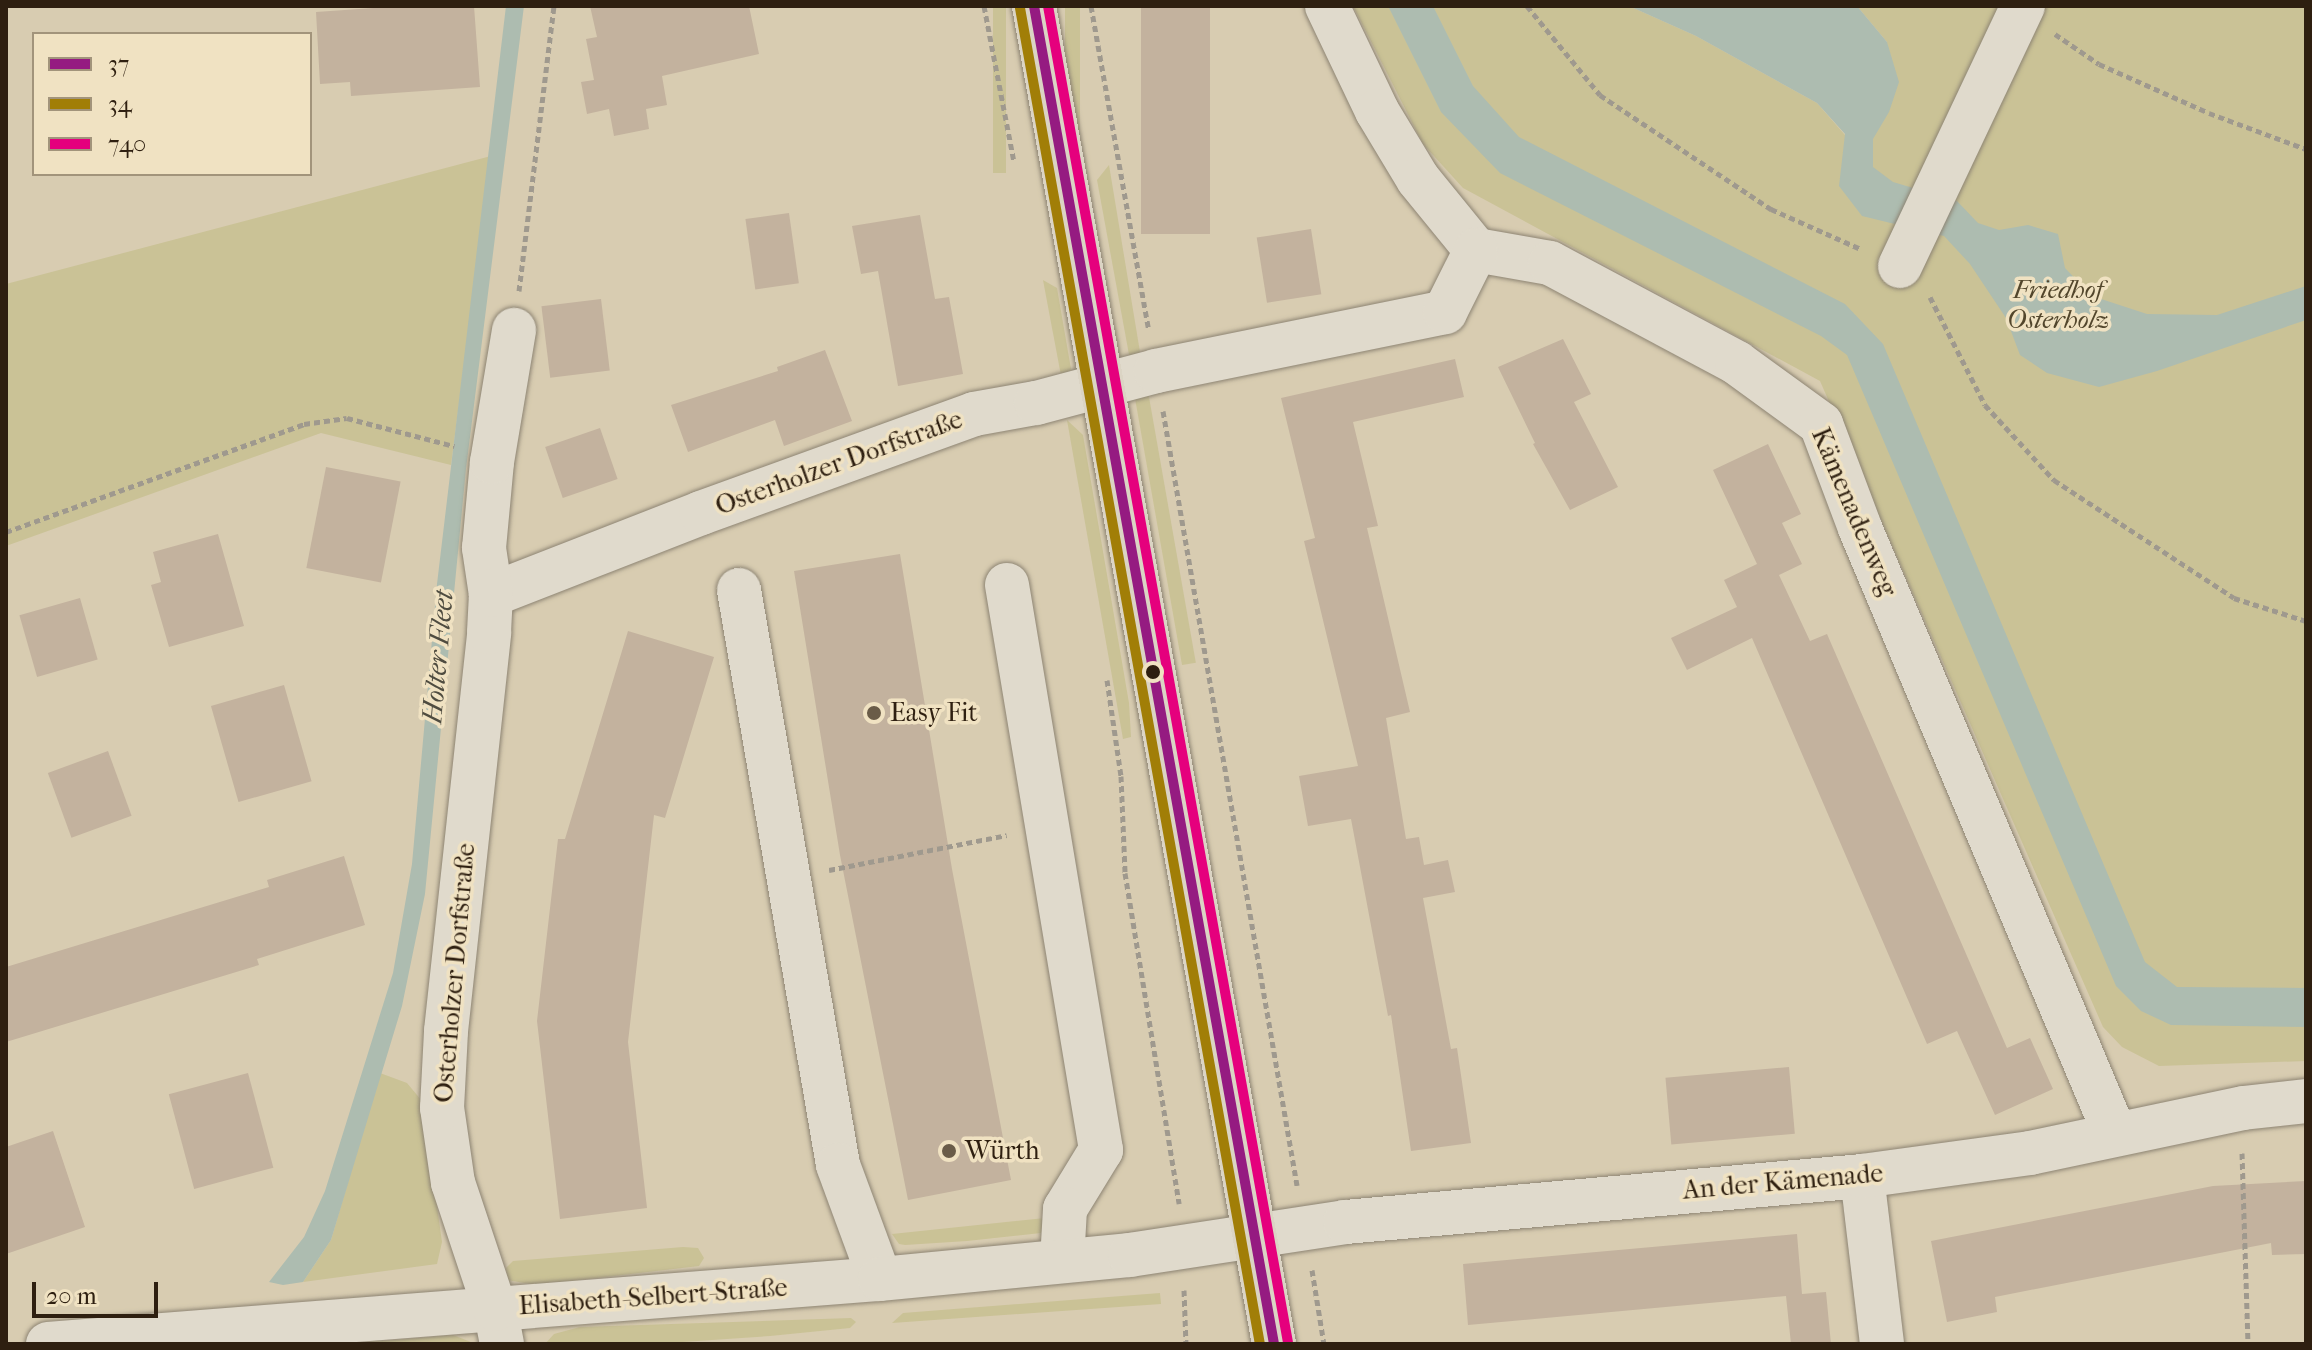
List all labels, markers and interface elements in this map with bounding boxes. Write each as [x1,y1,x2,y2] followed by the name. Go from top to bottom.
[32,32,312,176] legend
[108,50,129,78] text: 37
[108,90,132,118] text: 34
[108,130,146,158] text: 740
[2007,274,2109,336] park label: Friedhof Osterholz
[711,404,967,522] street label: Osterholzer Dorfstraße
[1804,423,1904,601] street label: Kämenadenweg
[415,589,461,725] water label: Holter Fleet
[1145,664,1161,680] unlabelled marker
[890,697,977,729] place label: Easy Fit
[865,704,883,722] marker: Easy Fit
[428,842,482,1104] street label: Osterholzer Dorfstraße
[965,1135,1040,1167] place label: Würth
[940,1142,958,1160] marker: Würth
[1682,1158,1884,1206] street label: An der Kämenade
[36,1266,162,1316] scale bar
[518,1272,788,1322] street label: Elisabeth-Selbert-Straße
[46,1282,97,1310] text: 20 m

